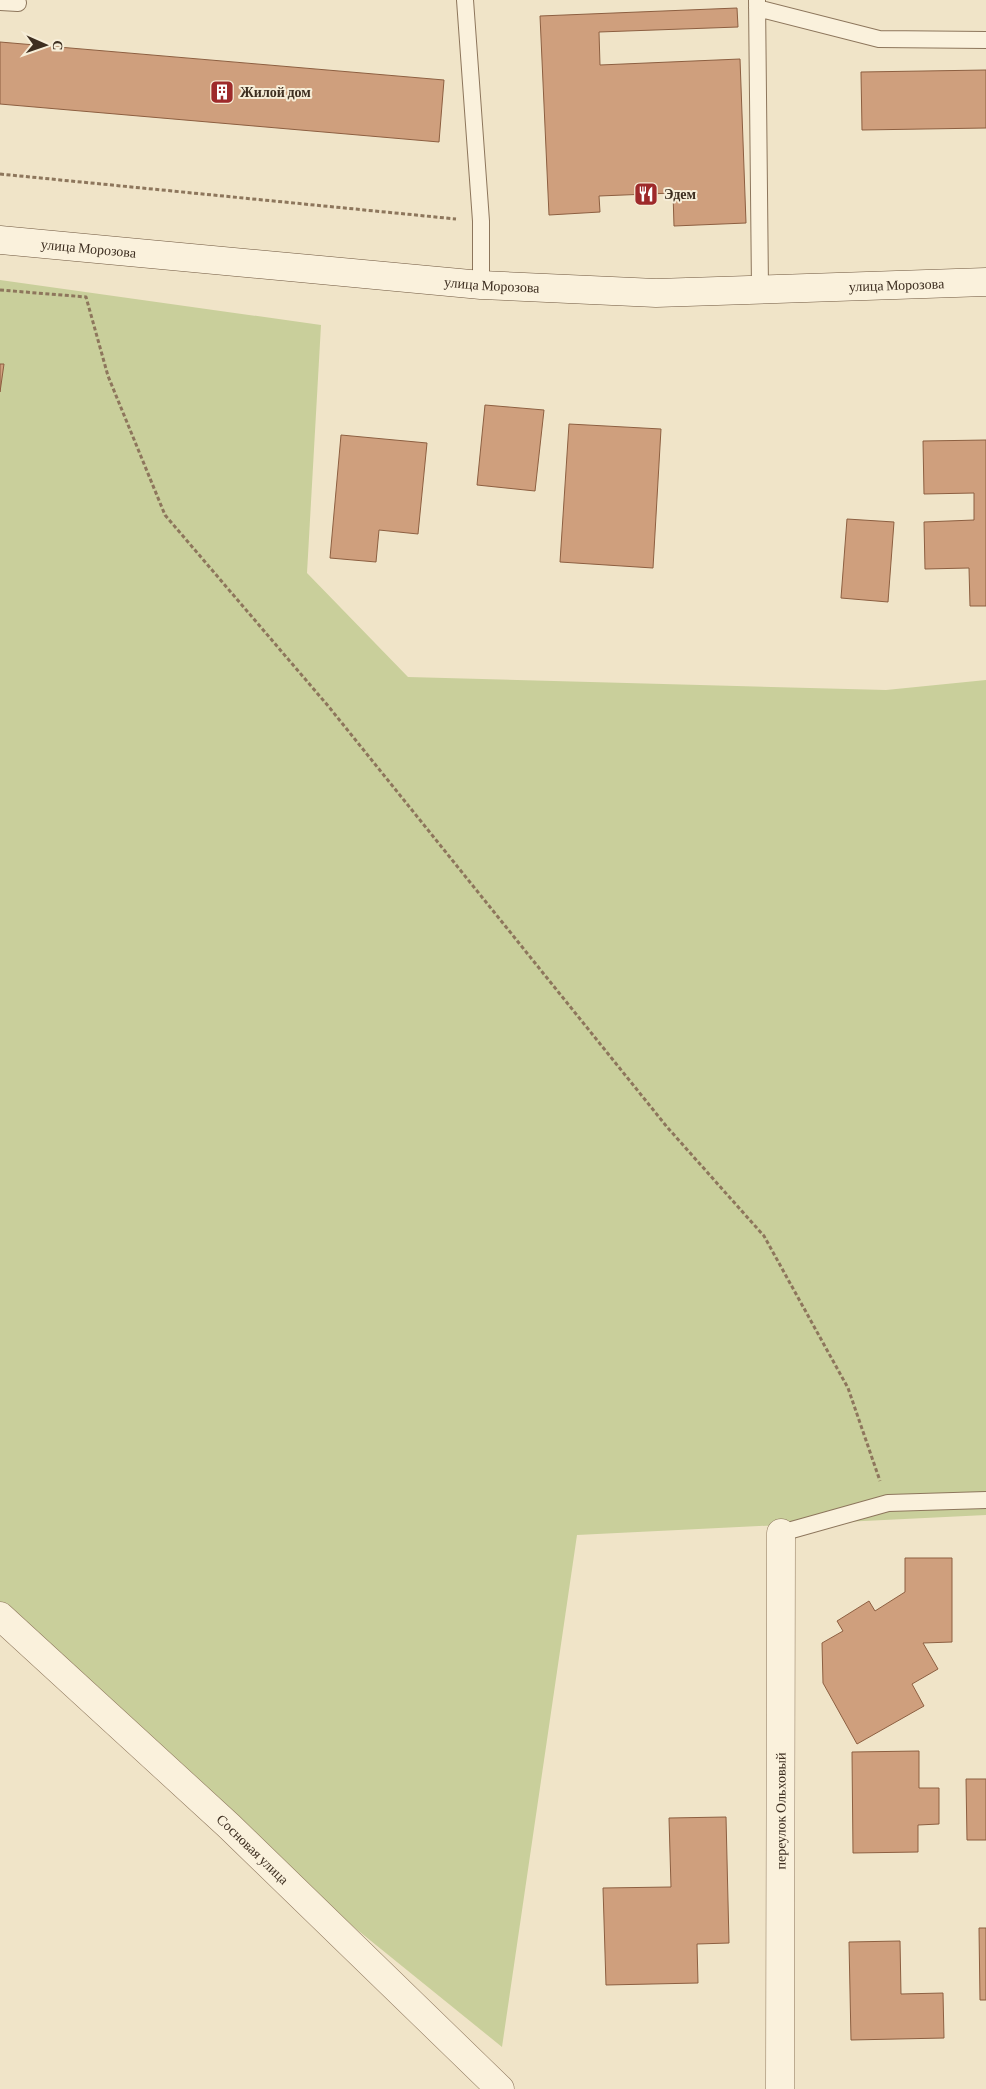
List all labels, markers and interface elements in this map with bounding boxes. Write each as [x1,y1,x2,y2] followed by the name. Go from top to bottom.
[20,20,70,70] north arrow
[50,40,66,51] text: С
[209,79,235,105] building icon: Жилой дом
[240,84,311,100] place label: Жилой дом
[633,181,659,207] restaurant icon: Эдем
[664,186,696,202] place label: Эдем
[40,236,138,261] street label: улица Морозова
[444,274,541,296] street label: улица Морозова
[849,275,945,295] street label: улица Морозова
[772,1752,789,1869] street label: переулок Ольховый
[214,1811,293,1888] street label: Сосновая улица

